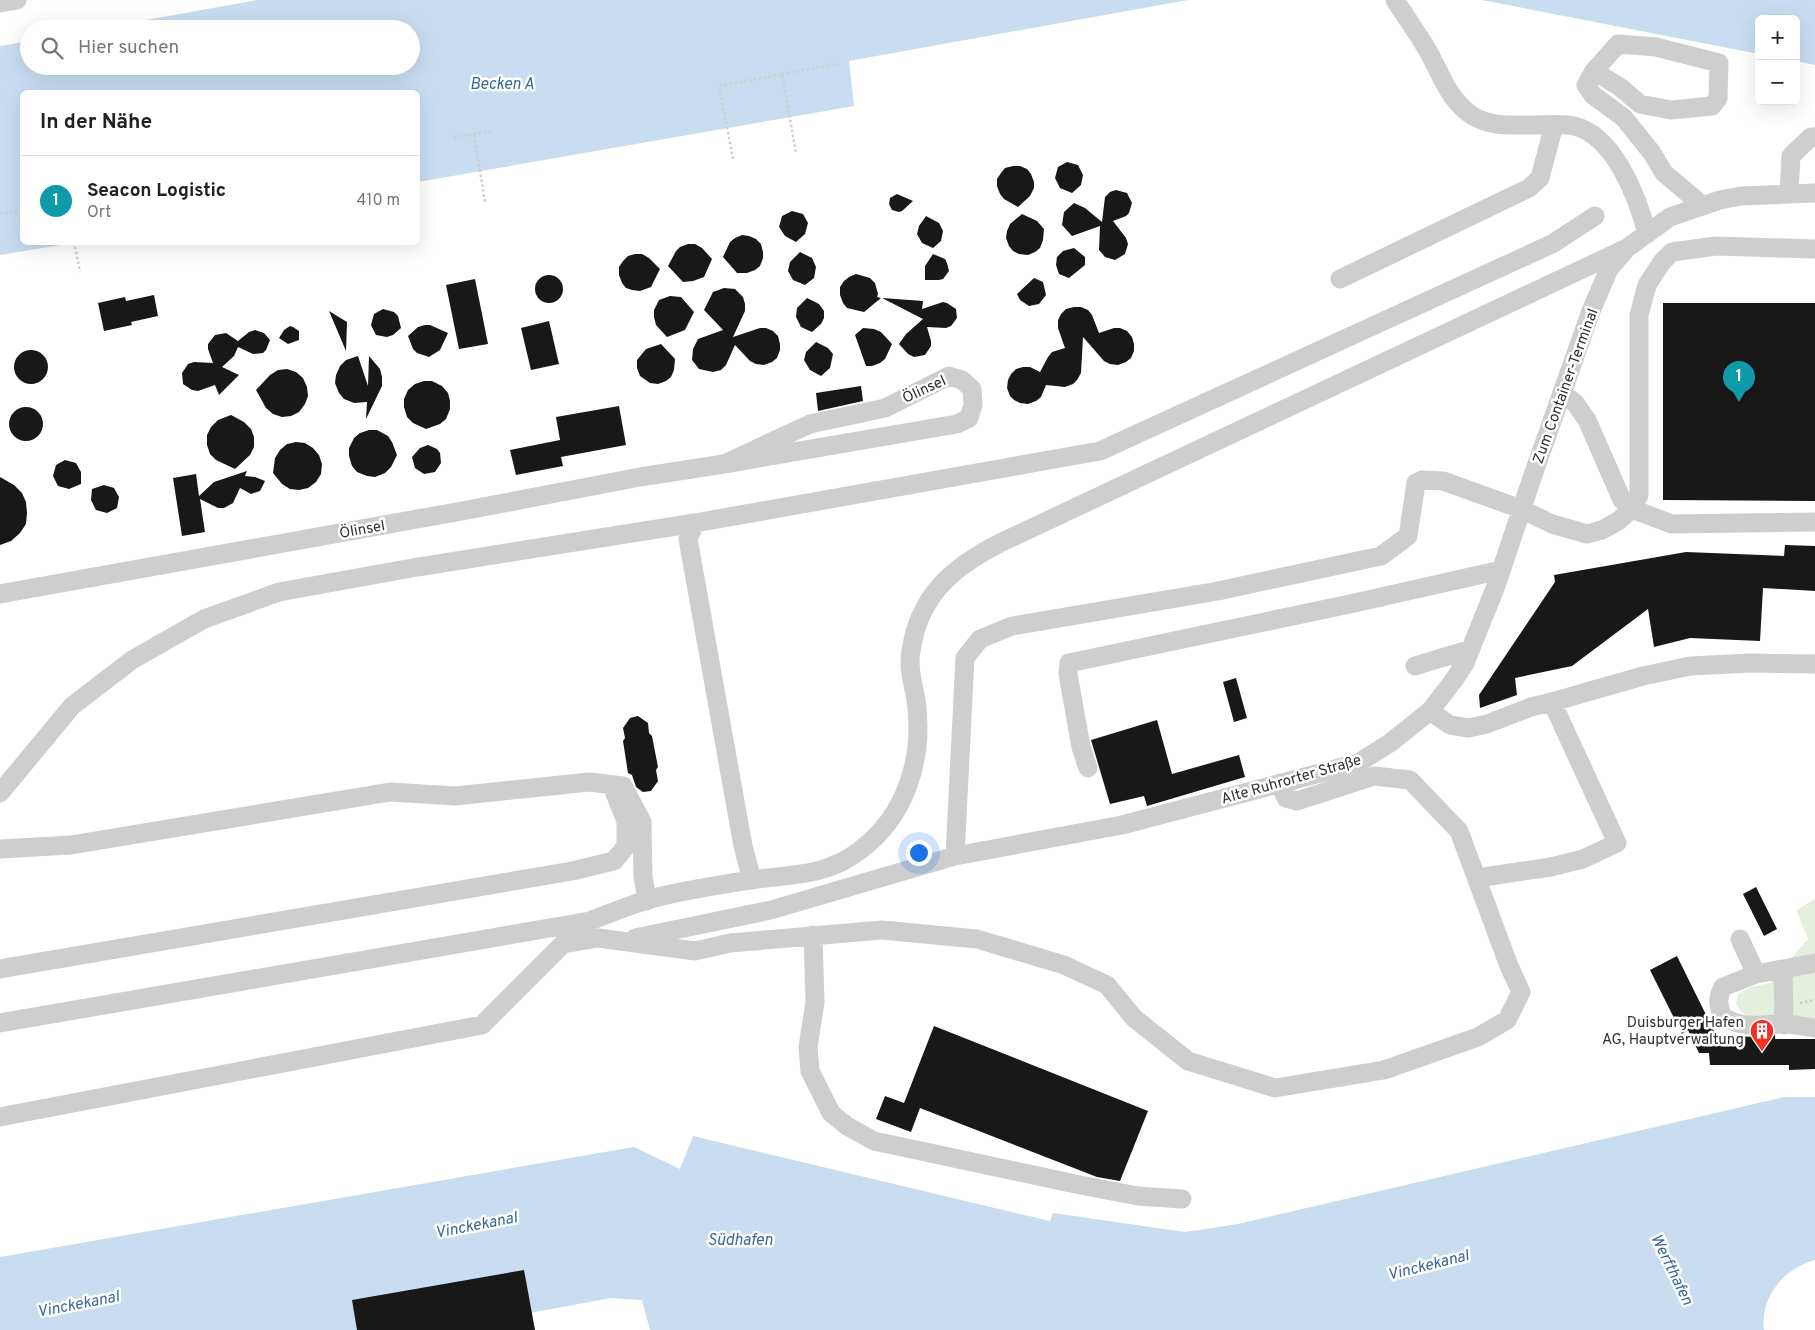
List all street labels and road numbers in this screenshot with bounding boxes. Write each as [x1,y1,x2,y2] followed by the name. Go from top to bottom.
[1529,306,1603,467] street label: Zum Container-Terminal
[899,371,950,409] street label: Ölinsel
[338,516,387,544] street label: Ölinsel
[1219,751,1364,810] street label: Alte Ruhrorter Straße

